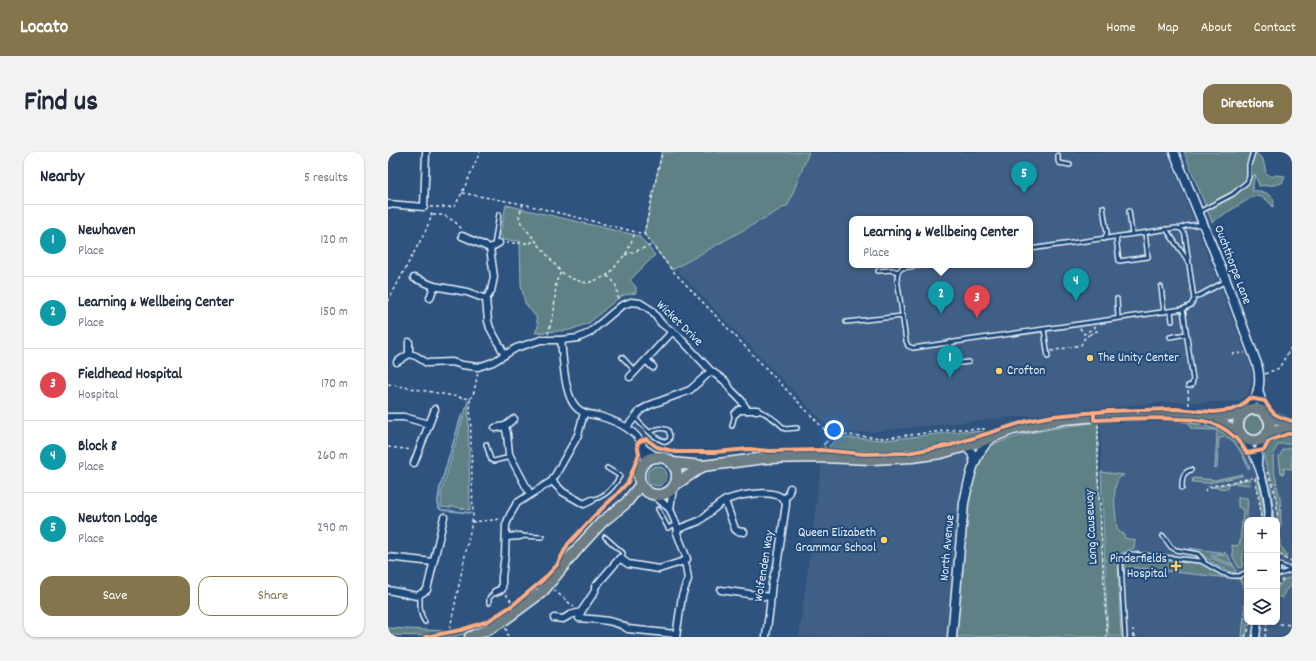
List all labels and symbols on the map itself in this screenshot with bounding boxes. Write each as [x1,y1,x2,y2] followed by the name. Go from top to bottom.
[1011,161,1037,194] pin: 5
[1208,223,1256,308] street label: Ouchthorpe Lane
[1063,268,1089,301] pin: 4
[928,281,954,314] pin: 2
[964,285,990,318] pin: 3
[651,297,707,351] street label: Wicket Drive
[937,345,963,378] pin: 1
[1098,349,1179,368] place label: The Unity Center
[1085,353,1095,363] marker: The Unity Center
[1007,362,1045,381] place label: Crofton
[994,366,1004,376] marker: Crofton
[824,420,844,440] your location
[1081,488,1103,565] street label: Long Causeway
[936,514,960,582] street label: North Avenue
[795,524,876,558] place label: Queen Elizabeth Grammar School
[750,528,780,603] street label: Wolfenden Way
[879,535,889,545] marker: Queen Elizabeth Grammar School
[1110,550,1167,584] place label: Pinderfields Hospital
[1170,560,1182,572] marker: Pinderfields Hospital

